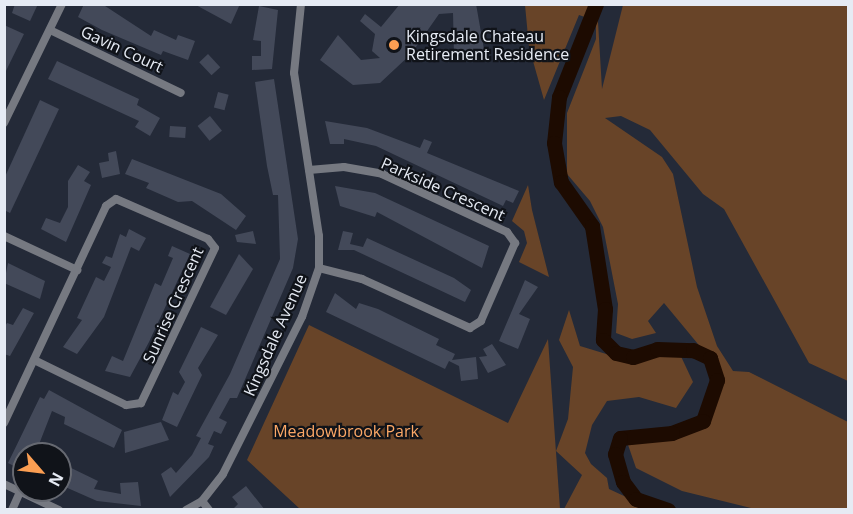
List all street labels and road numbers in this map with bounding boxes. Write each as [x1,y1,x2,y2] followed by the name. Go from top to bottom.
[78,22,166,76] street label: Gavin Court
[378,153,508,225] street label: Parkside Crescent
[139,244,207,366] street label: Sunrise Crescent
[239,271,311,399] street label: Kingsdale Avenue

